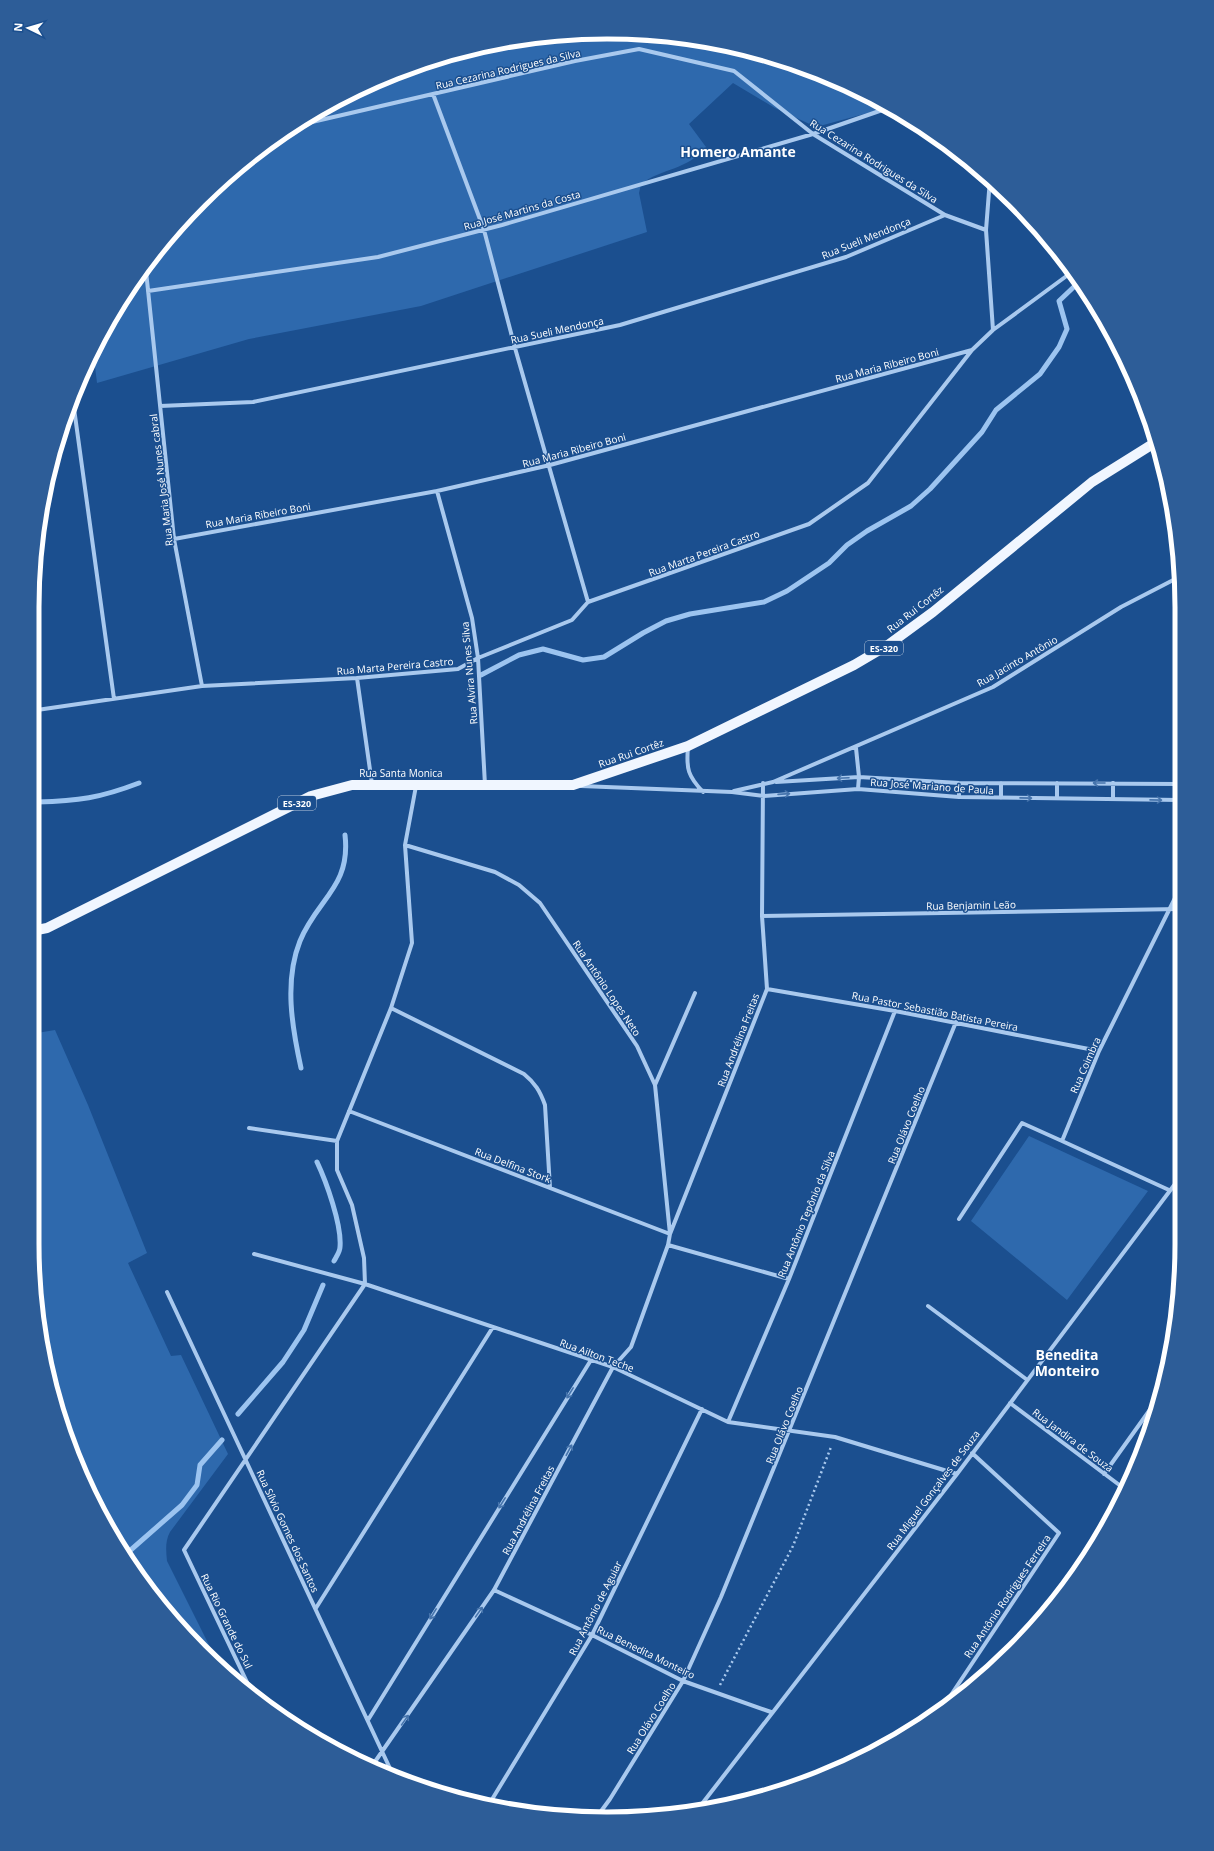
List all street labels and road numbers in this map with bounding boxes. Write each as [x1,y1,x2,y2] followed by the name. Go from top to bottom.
[434,45,582,93] street label: Rua Cezarina Rodrigues da Silva
[807,116,941,206] street label: Rua Cezarina Rodrigues da Silva
[462,187,582,233] street label: Rua José Martins da Costa
[819,214,913,262] street label: Rua Sueli Mendonça
[509,313,605,347] street label: Rua Sueli Mendonça
[834,344,940,386] street label: Rua Maria Ribeiro Boni
[146,413,176,547] street label: Rua Maria José Nunes cabral
[521,429,627,471] street label: Rua Maria Ribeiro Boni
[204,499,312,531] street label: Rua Maria Ribeiro Boni
[647,526,761,580] street label: Rua Marta Pereira Castro
[884,582,946,635] street label: Rua Rui Cortêz
[458,621,480,725] street label: Rua Alvira Nunes Silva
[974,632,1060,690] street label: Rua Jacinto Antônio
[865,641,903,655] road number: ES-320
[336,654,454,678] street label: Rua Marta Pereira Castro
[596,735,666,771] street label: Rua Rui Cortêz
[359,766,443,780] street label: Rua Santa Monica
[870,775,994,797] street label: Rua José Mariano de Paula
[278,796,316,810] road number: ES-320
[926,897,1016,913] street label: Rua Benjamin Leão
[570,937,644,1039] street label: Rua Antônio Lopes Neto
[851,988,1019,1034] street label: Rua Pastor Sebastião Batista Pereira
[714,991,762,1089] street label: Rua Andrélina Freitas
[1066,1035,1104,1095] street label: Rua Coimbra
[884,1084,928,1166] street label: Rua Olávo Coelho
[473,1144,554,1186] street label: Rua Delfina Stork
[774,1148,838,1280] street label: Rua Antônio Tepônio da Silva
[558,1335,636,1375] street label: Rua Ailton Teche
[762,1384,806,1466] street label: Rua Olávo Coelho
[1030,1405,1116,1475] street label: Rua Jandira de Souza
[883,1427,983,1553] street label: Rua Miguel Gonçalves de Souza
[498,1463,558,1557] street label: Rua Andrélina Freitas
[253,1467,323,1595] street label: Rua Sílvio Gomes dos Santos
[960,1532,1054,1660] street label: Rua Antônio Rodrigues Ferreira
[565,1558,625,1658] street label: Rua Antônio de Aguiar
[198,1571,256,1671] street label: Rua Rio Grande do Sul
[595,1622,697,1682] street label: Rua Benedita Monteiro
[623,1679,679,1757] street label: Rua Olávo Coelho

